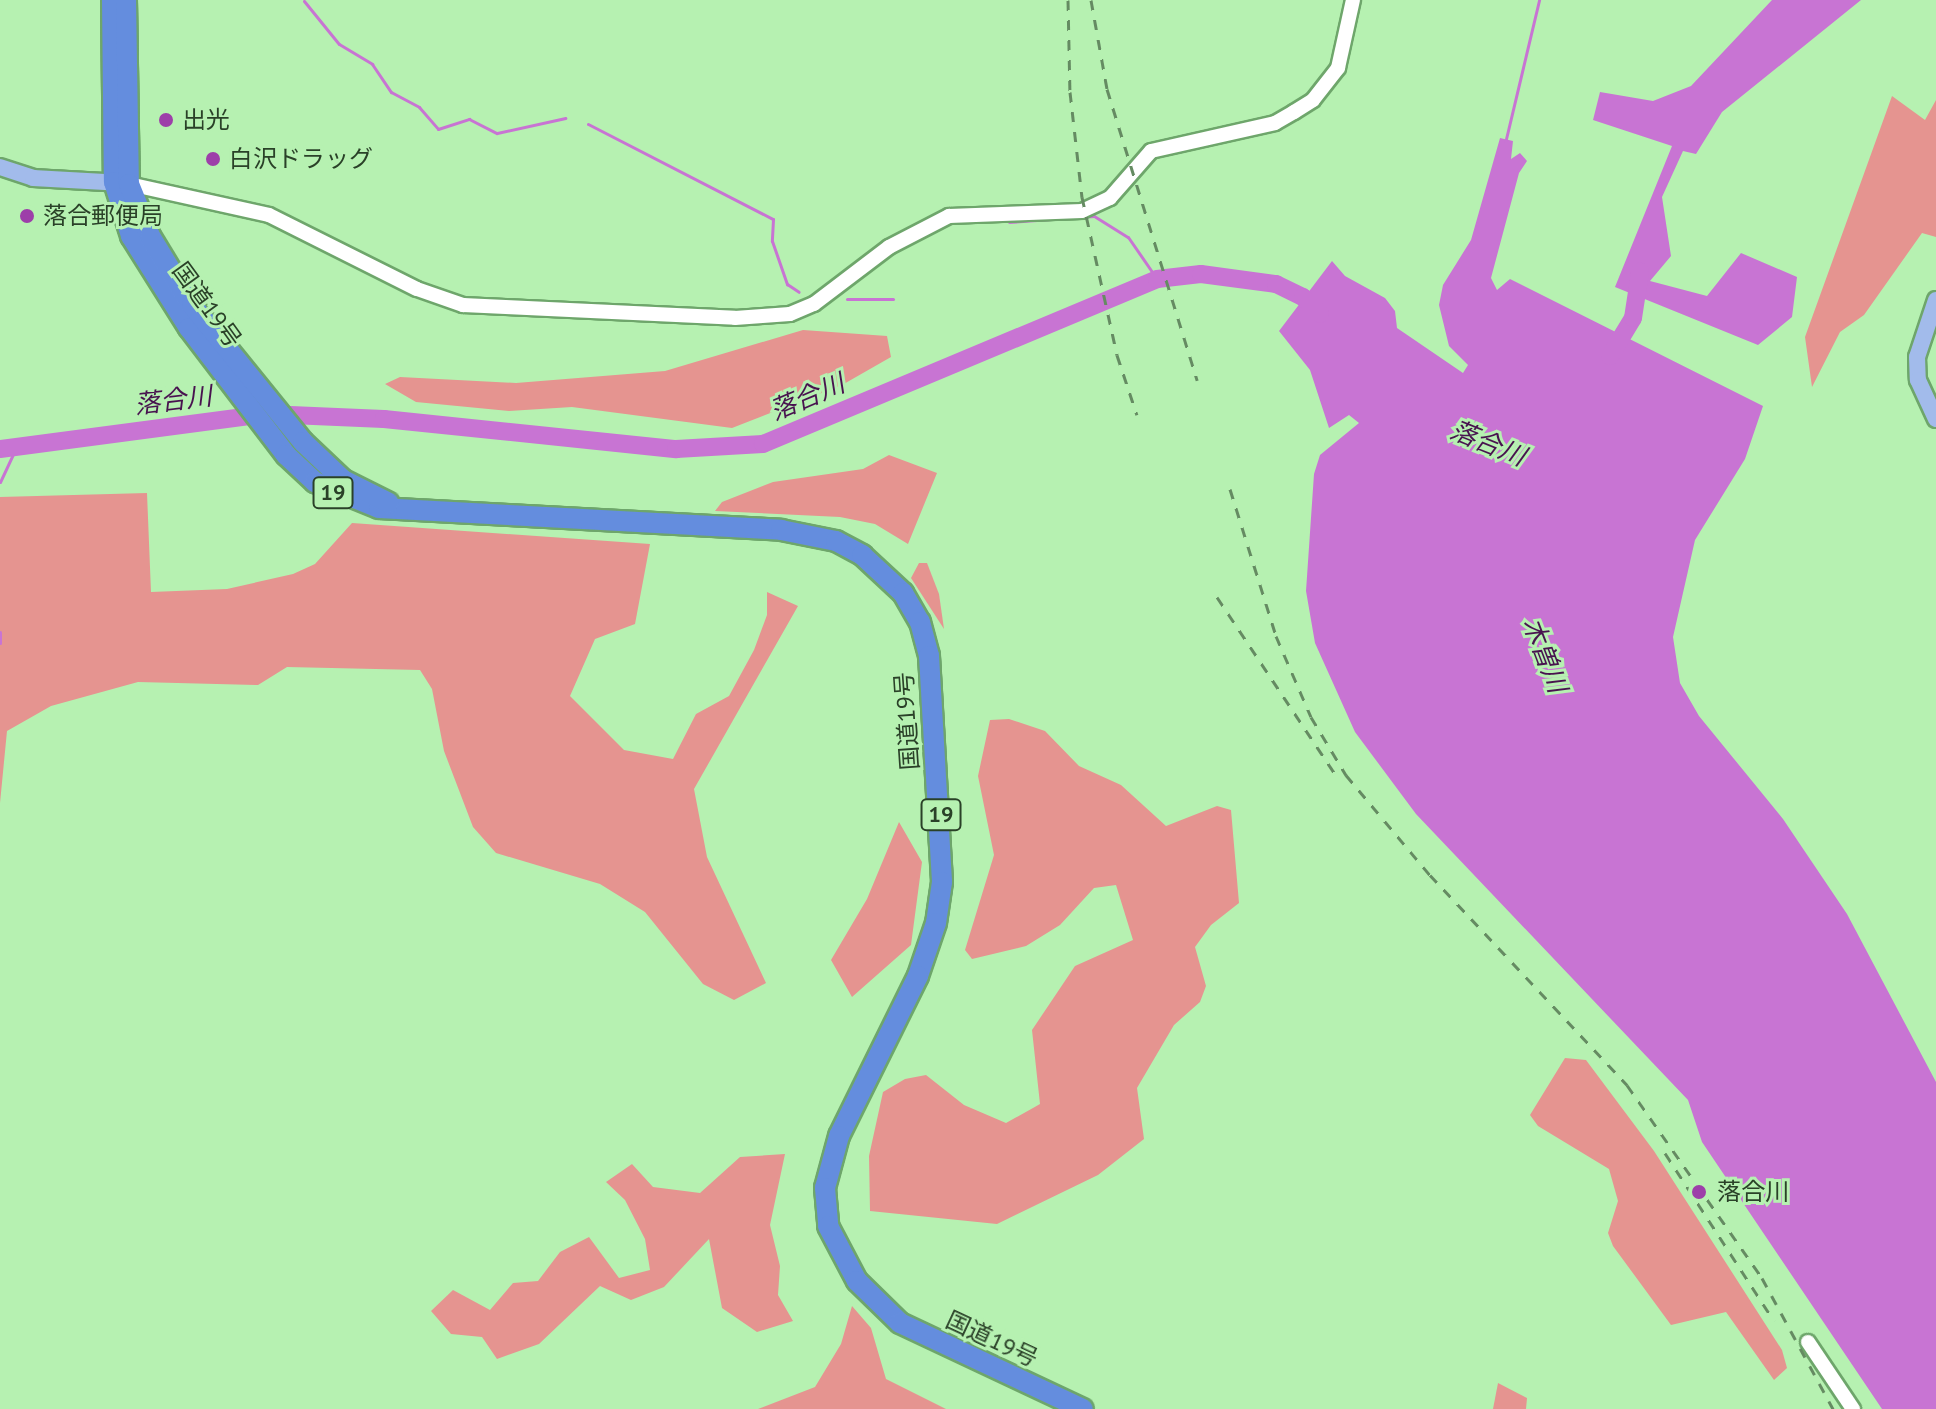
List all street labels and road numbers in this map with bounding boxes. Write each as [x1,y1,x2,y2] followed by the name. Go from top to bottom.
[167,257,247,353] street label: 国道19号
[311,475,355,511] road number: 19
[889,671,925,771] street label: 国道19号
[919,797,963,833] road number: 19
[941,1305,1043,1373] street label: 国道19号

